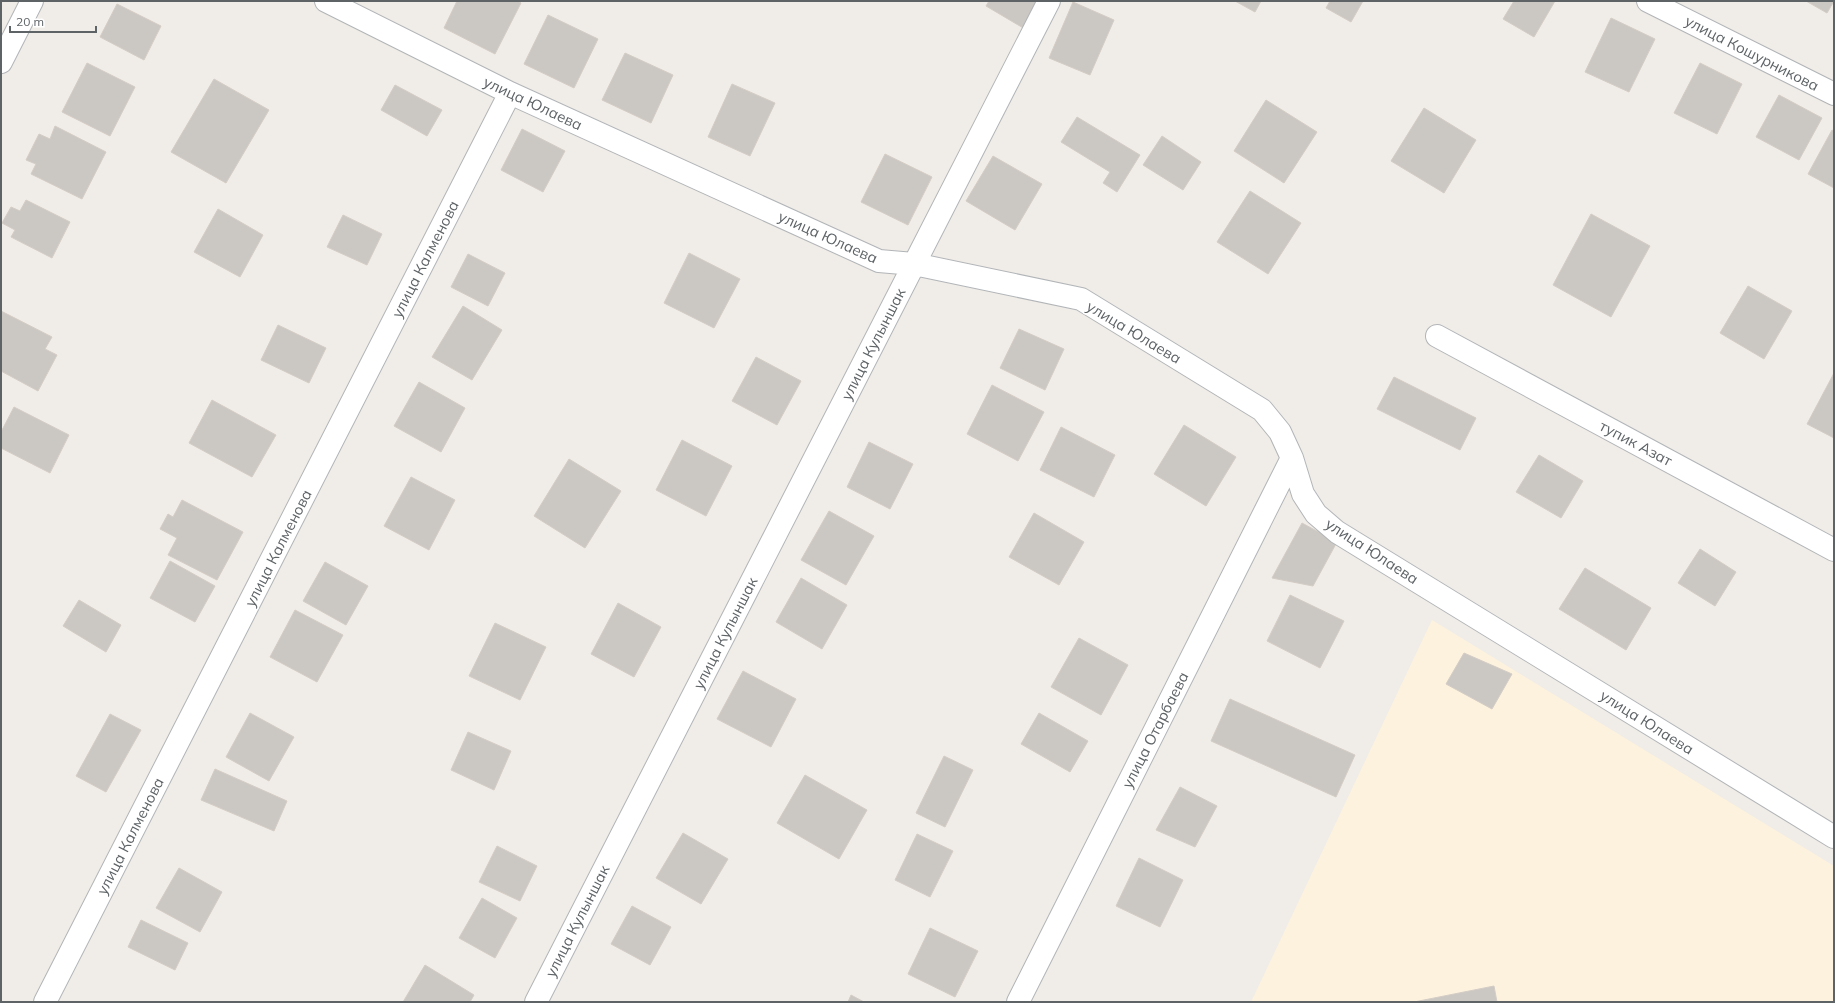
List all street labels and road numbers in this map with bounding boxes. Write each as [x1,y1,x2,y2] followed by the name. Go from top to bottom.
[1682,11,1822,95] street label: улица Кошурникова
[481,72,585,134] street label: улица Юлаева
[387,197,463,321] street label: улица Калменова
[775,207,881,267] street label: улица Юлаева
[837,284,910,403] street label: улица Кулыншак
[1083,296,1185,368] street label: улица Юлаева
[1596,416,1676,470] street label: тупик Азат
[240,486,316,610] street label: улица Калменова
[1322,514,1422,588] street label: улица Юлаева
[689,573,762,692] street label: улица Кулыншак
[1117,669,1193,791] street label: улица Отарбаева
[1597,686,1697,758] street label: улица Юлаева
[92,774,168,898] street label: улица Калменова
[541,861,614,980] street label: улица Кулыншак

